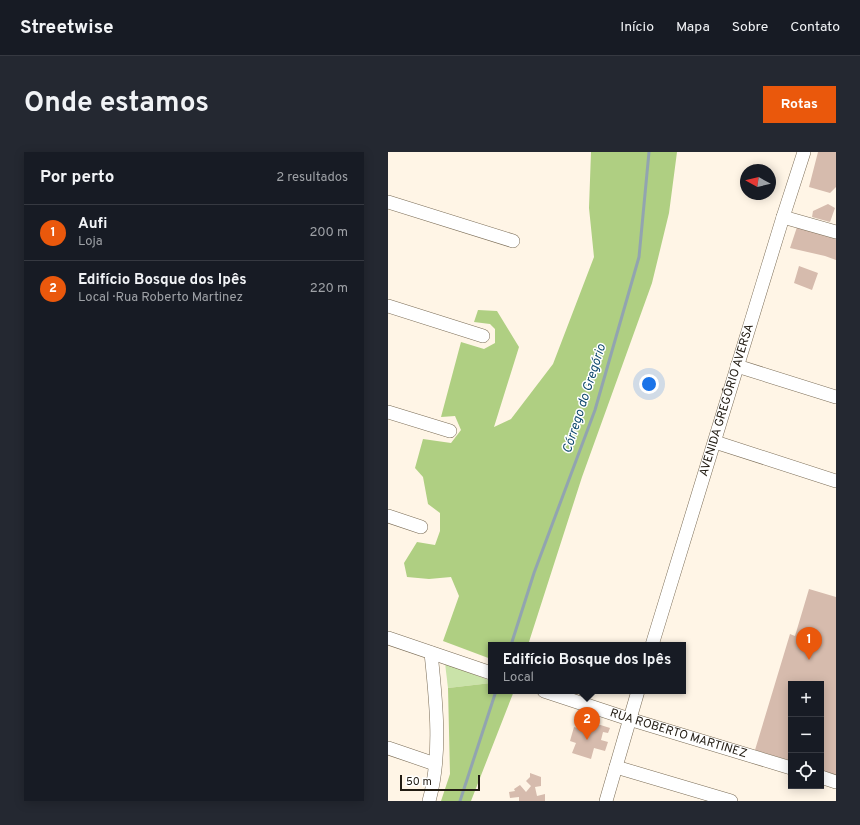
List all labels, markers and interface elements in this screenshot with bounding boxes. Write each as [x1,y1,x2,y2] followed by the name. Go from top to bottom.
[20,16,113,40] text: Streetwise
[620,19,654,36] text: Início
[676,19,710,36] text: Mapa
[732,19,768,36] text: Sobre
[790,19,840,36] text: Contato
[24,86,209,122] text: Onde estamos
[763,86,836,123] button: Rotas
[740,164,776,200] north arrow
[40,167,114,189] text: Por perto
[276,170,348,186] text: 2 resultados
[78,215,107,234] text: Aufi
[50,225,56,241] text: 1
[309,225,348,241] text: 200 m
[78,234,103,250] text: Loja
[78,271,247,290] text: Edifício Bosque dos Ipês
[49,281,57,297] text: 2
[310,281,348,297] text: 220 m
[78,290,243,306] text: Local · Rua Roberto Martinez
[696,322,758,478] street label: AVENIDA GREGÓRIO AVERSA
[560,342,610,456] water label: Córrego do Gregório
[639,374,659,394] your location
[796,627,822,660] pin: 1
[488,642,686,694] popup
[503,651,671,670] text: Edifício Bosque dos Ipês
[503,670,534,686] text: Local
[788,681,824,789] map controls
[788,681,824,717] button: +
[608,705,749,762] street label: RUA ROBERTO MARTINEZ
[574,707,600,740] pin: 2
[788,717,824,753] button: −
[788,753,824,789] button: locate
[400,773,480,792] scale bar
[406,775,432,789] text: 50 m

